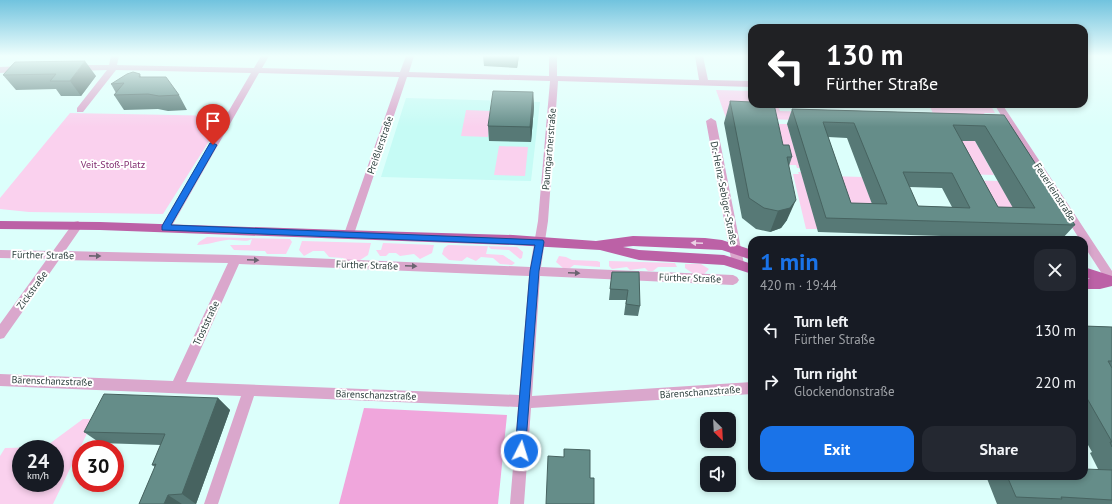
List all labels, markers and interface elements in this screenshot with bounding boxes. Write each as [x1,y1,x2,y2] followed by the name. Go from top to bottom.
[826,36,903,73] text: 130 m
[760,40,812,92] icon: left
[826,72,938,95] text: Fürther Straße
[196,104,230,145] pin
[539,108,559,190] street label: Paumgartnerstraße
[202,110,224,132] icon: arrive
[364,114,396,176] street label: Preißlerstraße
[708,140,740,246] street label: Dr.-Heinz-Sebiger-Straße
[80,158,145,171] park label: Veit-Stoß-Platz
[1031,160,1079,224] street label: Feuerleinstraße
[690,240,703,246] one-way arrow
[760,246,819,277] text: 1 min
[12,248,74,262] street label: Fürther Straße
[1034,249,1076,291] button: close
[89,253,102,259] one-way arrow
[247,257,260,263] one-way arrow
[336,257,398,273] street label: Fürther Straße
[405,263,417,270] one-way arrow
[14,268,50,312] street label: Zickstraße
[568,270,581,276] one-way arrow
[659,270,721,286] street label: Fürther Straße
[760,277,837,294] text: 420 m · 19:44
[190,299,222,347] street label: Troststraße
[794,312,848,331] text: Turn left
[760,319,782,341] icon: left
[1035,321,1076,340] text: 130 m
[794,331,875,348] text: Fürther Straße
[794,364,857,383] text: Turn right
[760,371,782,393] icon: right
[11,373,93,389] street label: Bärenschanzstraße
[1035,373,1076,392] text: 220 m
[659,383,741,401] street label: Bärenschanzstraße
[794,383,895,400] text: Glockendonstraße
[335,387,417,403] street label: Bärenschanzstraße
[700,412,736,448] north arrow
[700,412,736,492] map controls
[760,426,914,472] button: Exit
[922,426,1076,472] button: Share
[500,430,542,472] position arrow
[72,440,124,492] speed limit sign: 30
[27,448,49,474] text: 24
[700,456,736,492] button: sound
[27,469,49,482] text: km/h

